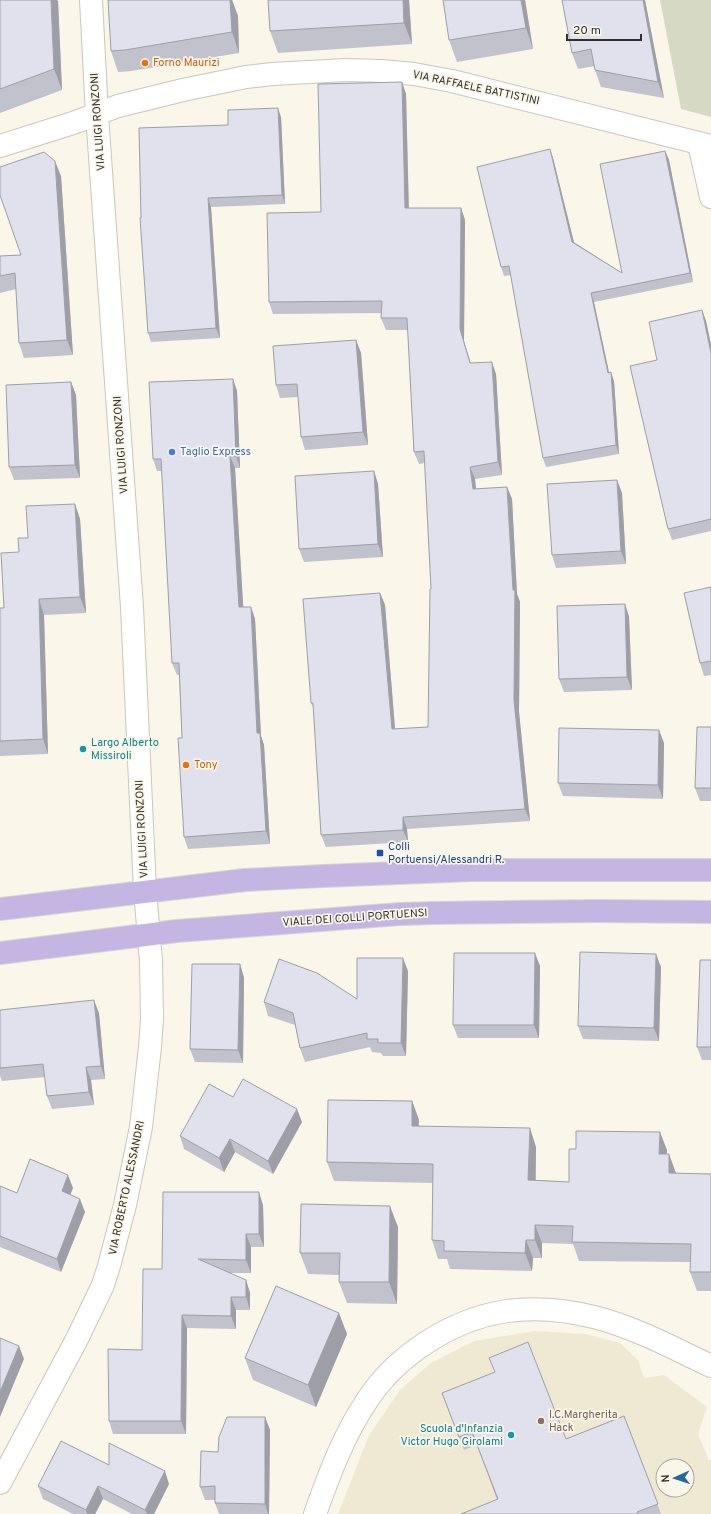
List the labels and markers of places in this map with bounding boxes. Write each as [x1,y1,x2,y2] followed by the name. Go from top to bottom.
[153,56,220,70] place label: Forno Maurizi
[140,58,150,68] marker: Forno Maurizi
[180,445,251,459] place label: Taglio Express
[167,447,177,457] marker: Taglio Express
[91,736,159,763] place label: Largo Alberto Missiroli
[78,744,88,754] marker: Largo Alberto Missiroli
[194,758,218,772] place label: Tony
[181,760,191,770] marker: Tony
[388,840,504,867] place label: Colli Portuensi/Alessandri R.
[375,848,385,858] marker: Colli Portuensi/Alessandri R.
[549,1408,618,1435] place label: I.C.Margherita Hack
[536,1416,546,1426] marker: I.C.Margherita Hack
[401,1422,503,1449] place label: Scuola d'Infanzia Victor Hugo Girolami
[506,1430,516,1440] marker: Scuola d'Infanzia Victor Hugo Girolami

